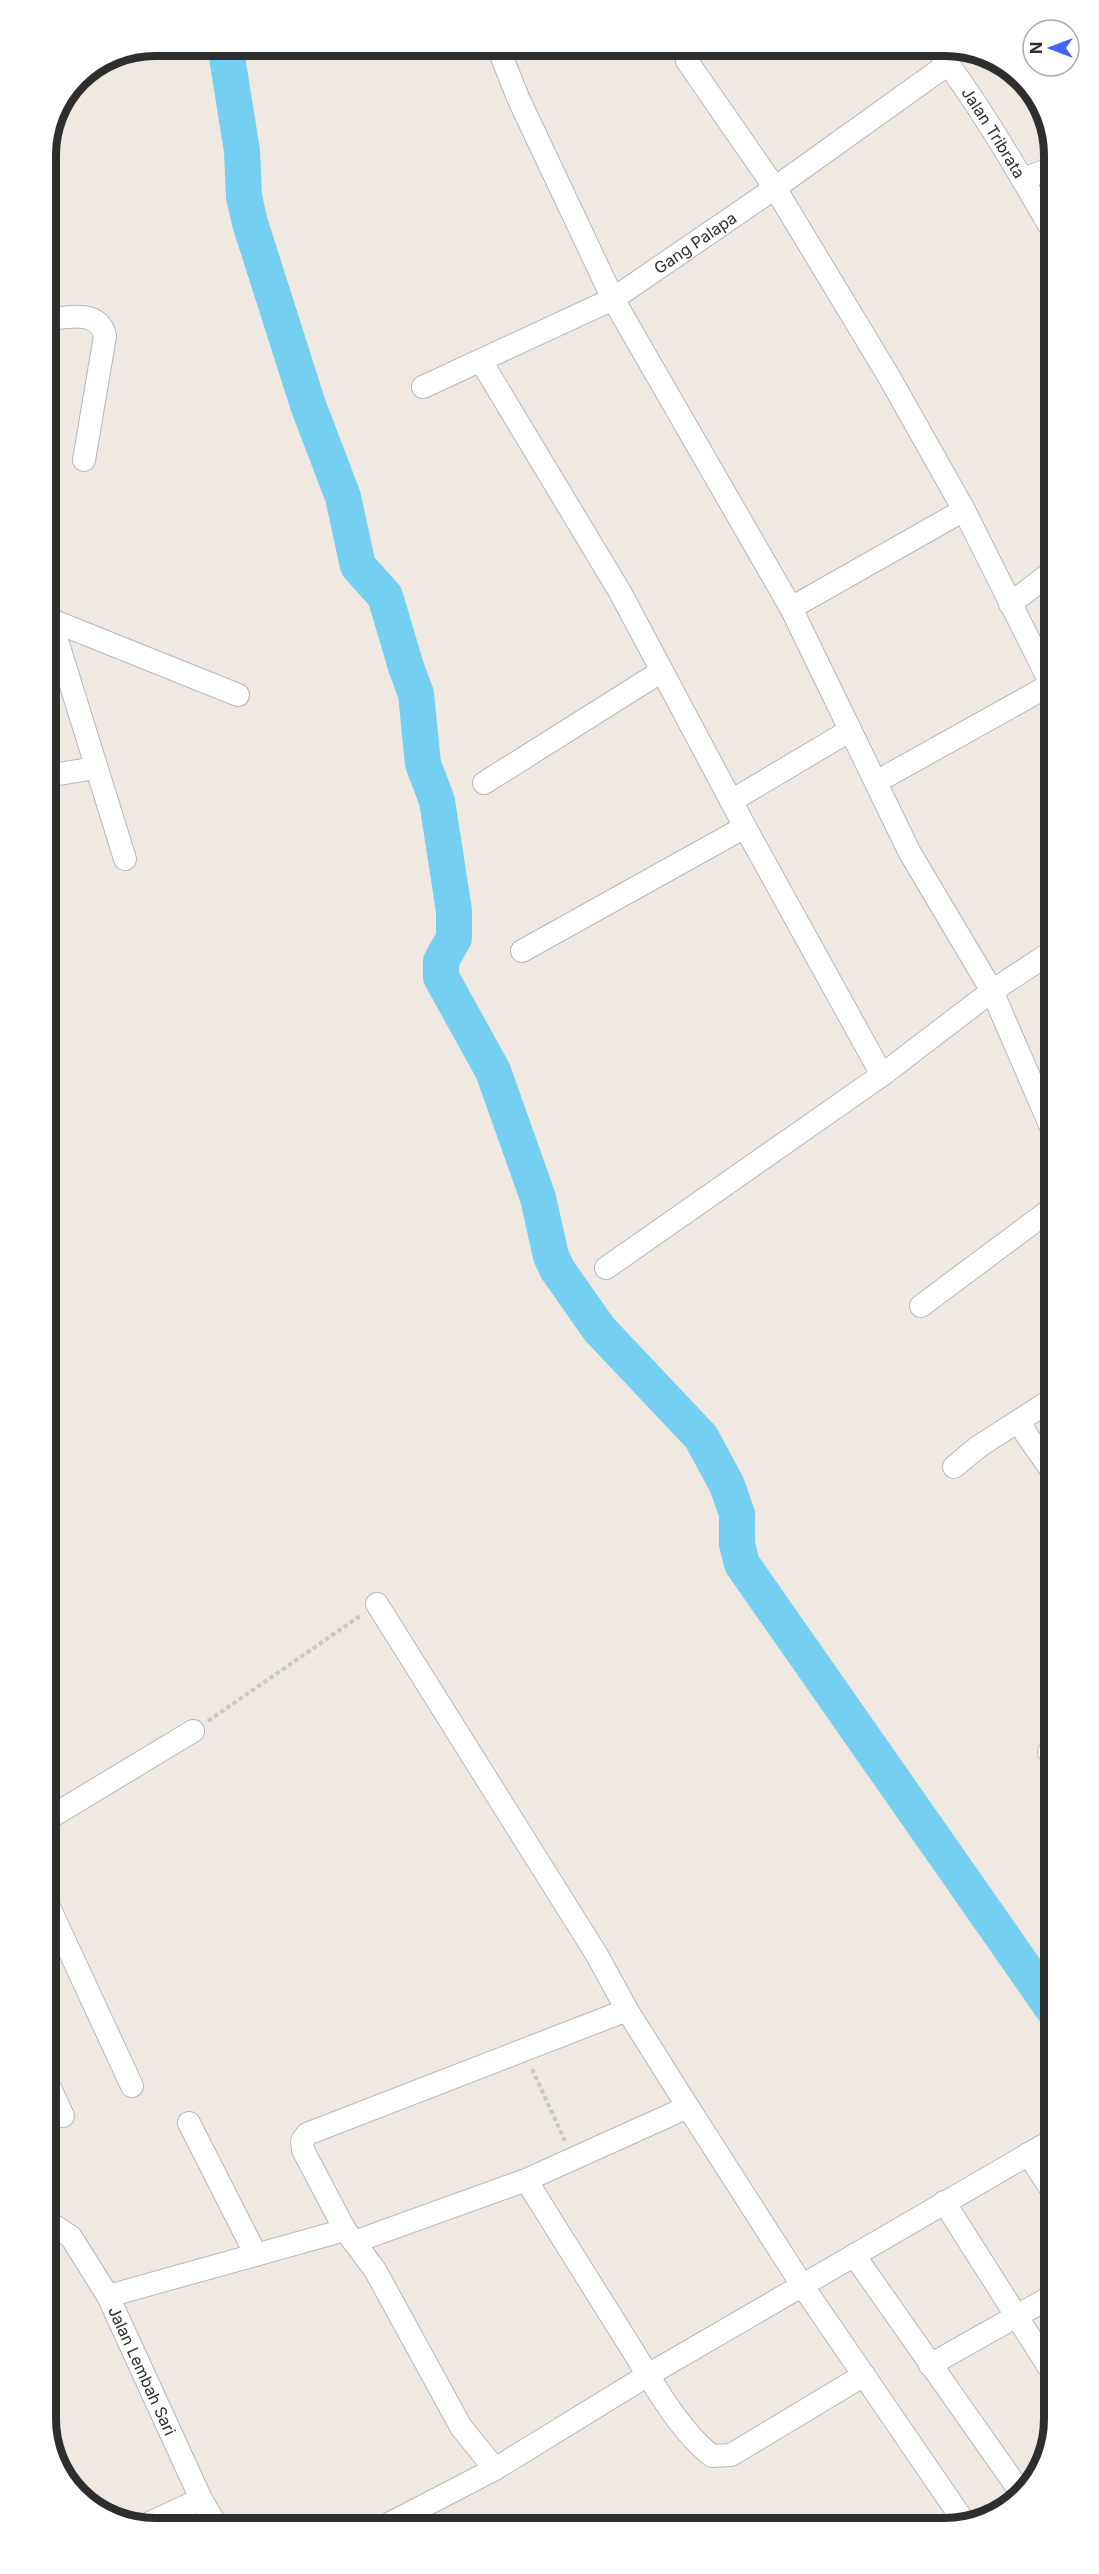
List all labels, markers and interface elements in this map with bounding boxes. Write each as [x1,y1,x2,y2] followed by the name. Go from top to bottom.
[1021,18,1081,78] north arrow
[1026,42,1046,54] text: N
[957,83,1030,182] street label: Jalan Tribrata
[650,207,740,278] street label: Gang Palapa
[104,2303,180,2438] street label: Jalan Lembah Sari

